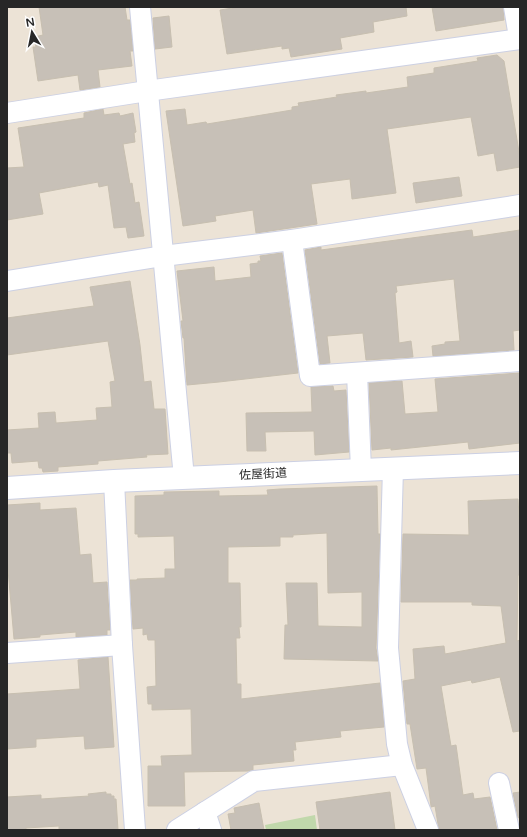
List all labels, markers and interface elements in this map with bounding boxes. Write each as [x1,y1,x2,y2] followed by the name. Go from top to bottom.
[12,12,52,52] north arrow
[25,15,36,30] text: N
[239,466,287,482] street label: 佐屋街道

